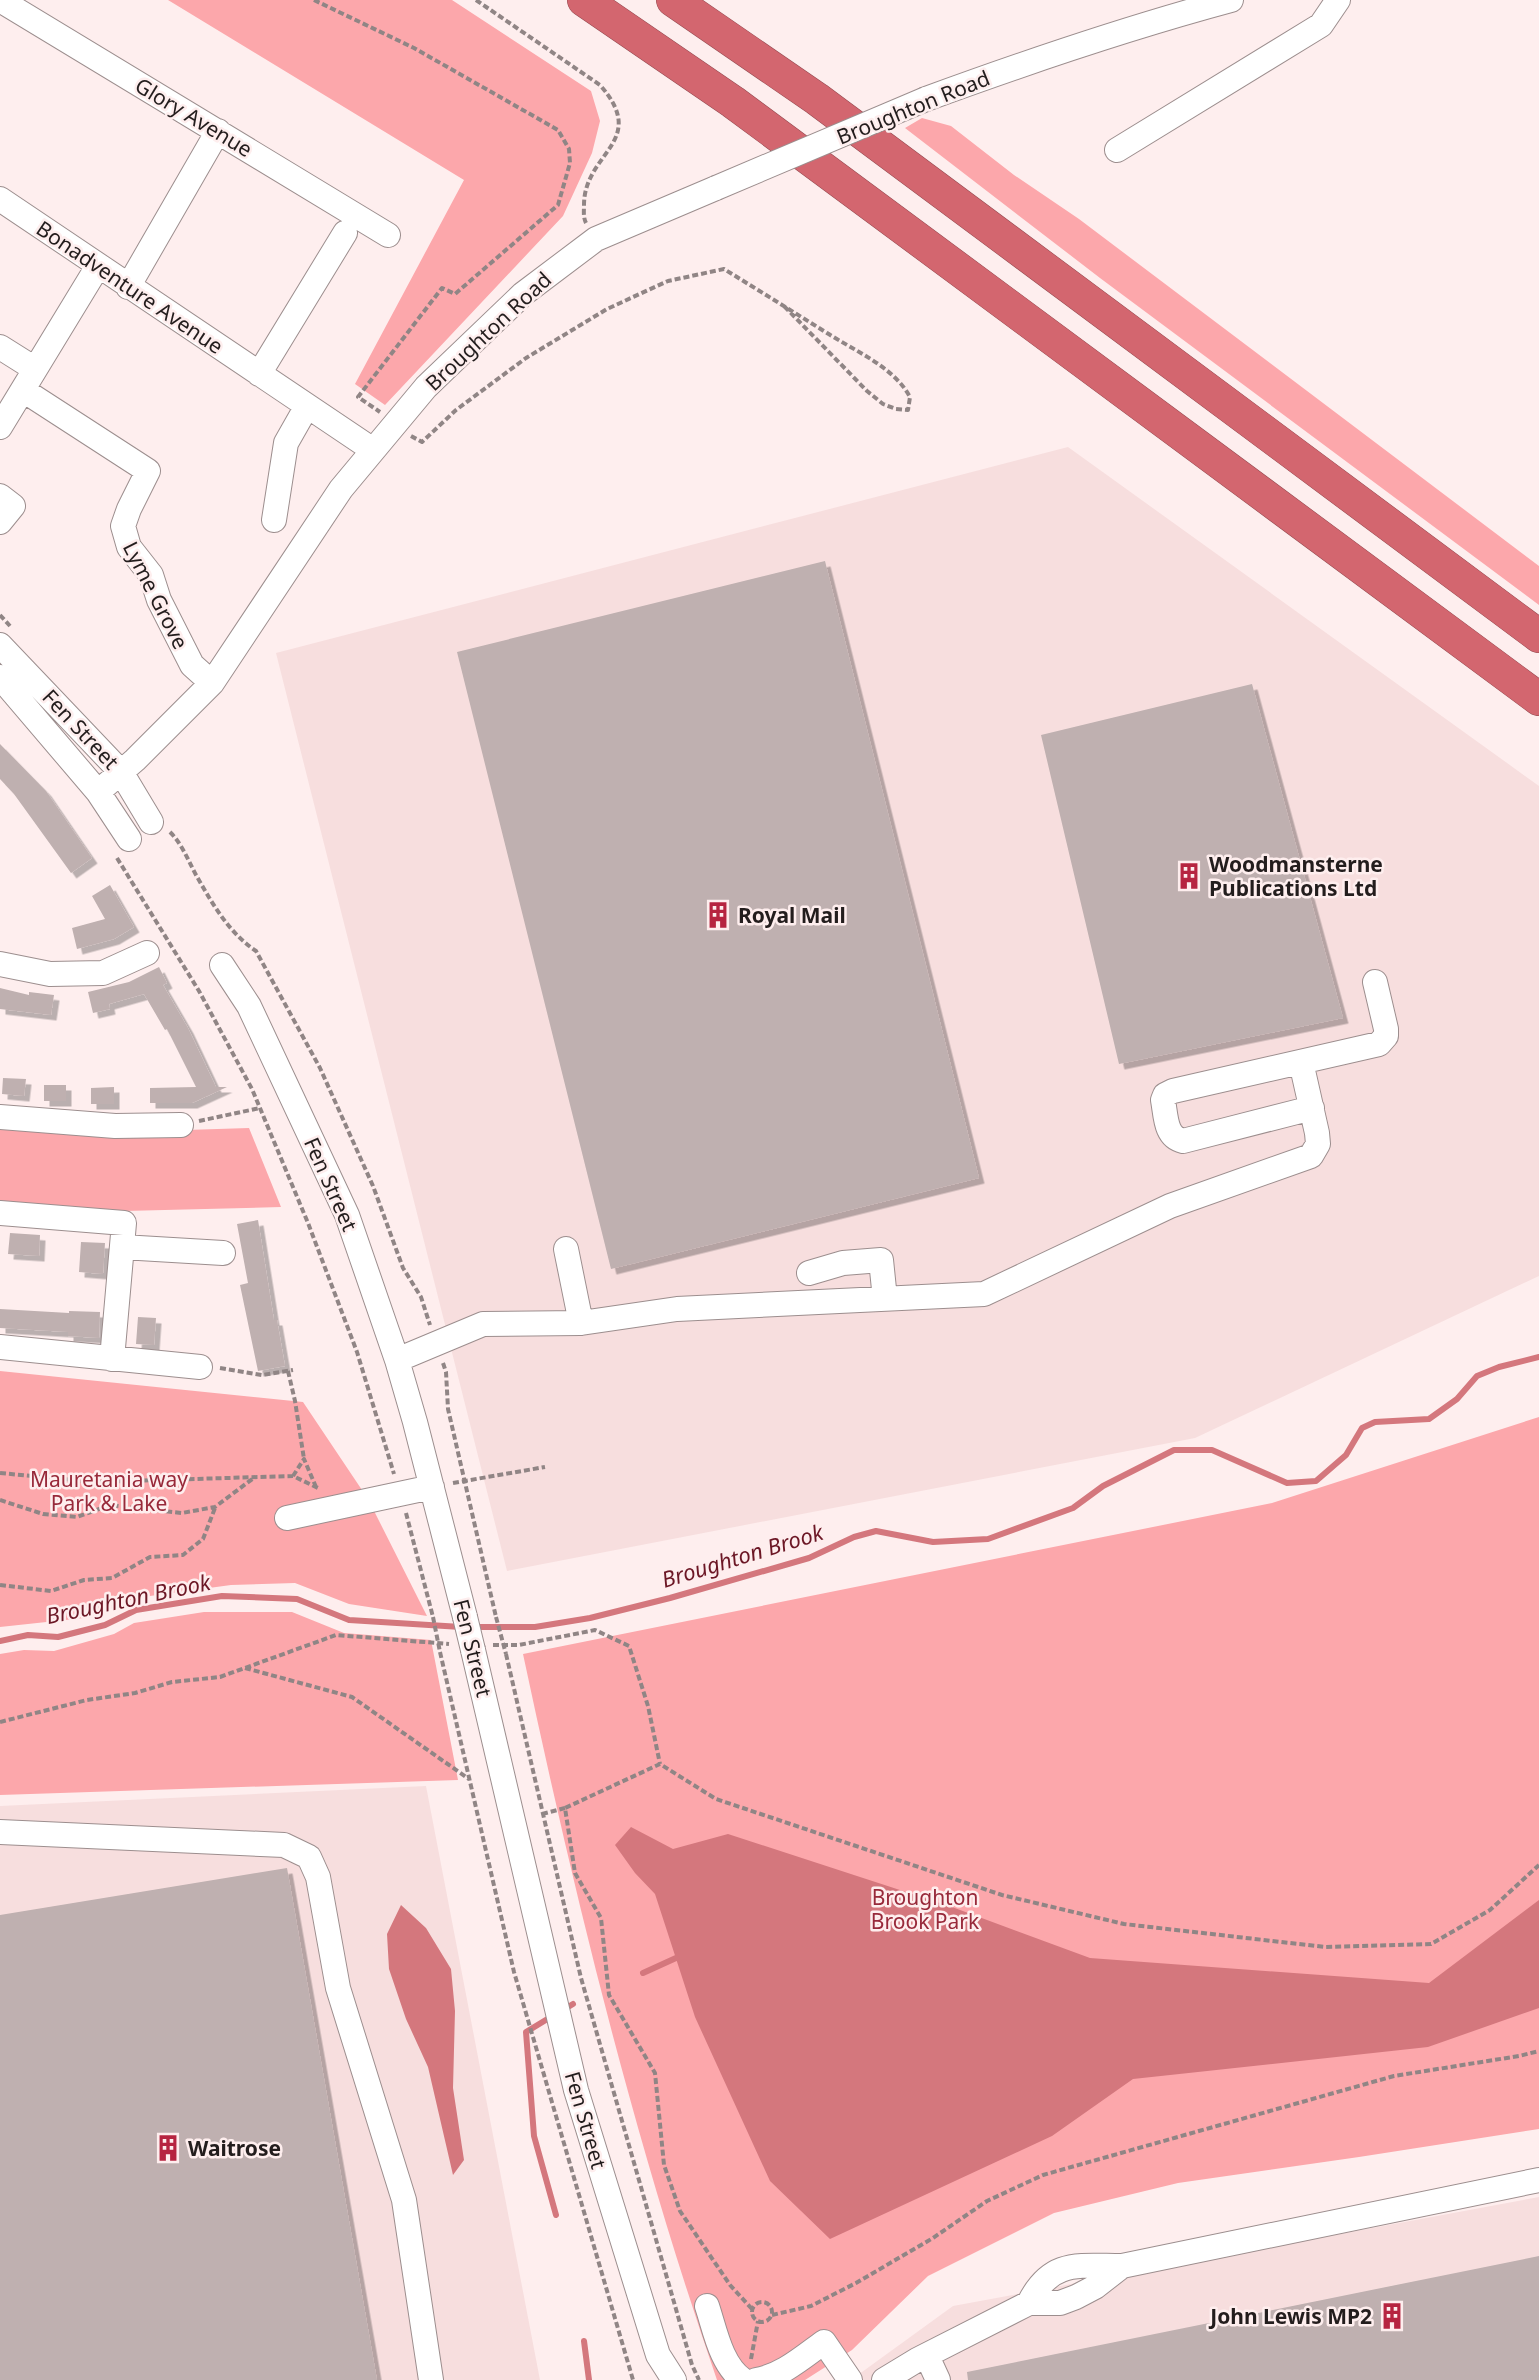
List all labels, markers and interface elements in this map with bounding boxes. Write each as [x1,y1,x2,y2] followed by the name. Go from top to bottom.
[832,64,994,150] street label: Broughton Road
[130,71,258,163] street label: Glory Avenue
[31,214,229,360] street label: Bonadventure Avenue
[419,265,557,397] street label: Broughton Road
[117,537,195,653] street label: Lyme Grove
[37,683,126,775] street label: Fen Street
[1209,850,1383,902] place label: Woodmansterne Publications Ltd
[1174,861,1204,891] building icon: Woodmansterne Publications Ltd
[703,900,733,930] building icon: Royal Mail
[738,901,846,929] place label: Royal Mail
[298,1133,364,1236] street label: Fen Street
[30,1465,188,1517] park label: Mauretania way Park & Lake
[658,1516,828,1594] water label: Broughton Brook
[43,1566,214,1630] water label: Broughton Brook
[447,1596,499,1700] street label: Fen Street
[871,1883,980,1935] park label: Broughton Brook Park
[559,2068,613,2172] street label: Fen Street
[153,2133,183,2163] building icon: Waitrose
[188,2134,281,2162] place label: Waitrose
[1377,2301,1407,2331] building icon: John Lewis MP2
[1208,2302,1372,2330] place label: John Lewis MP2

